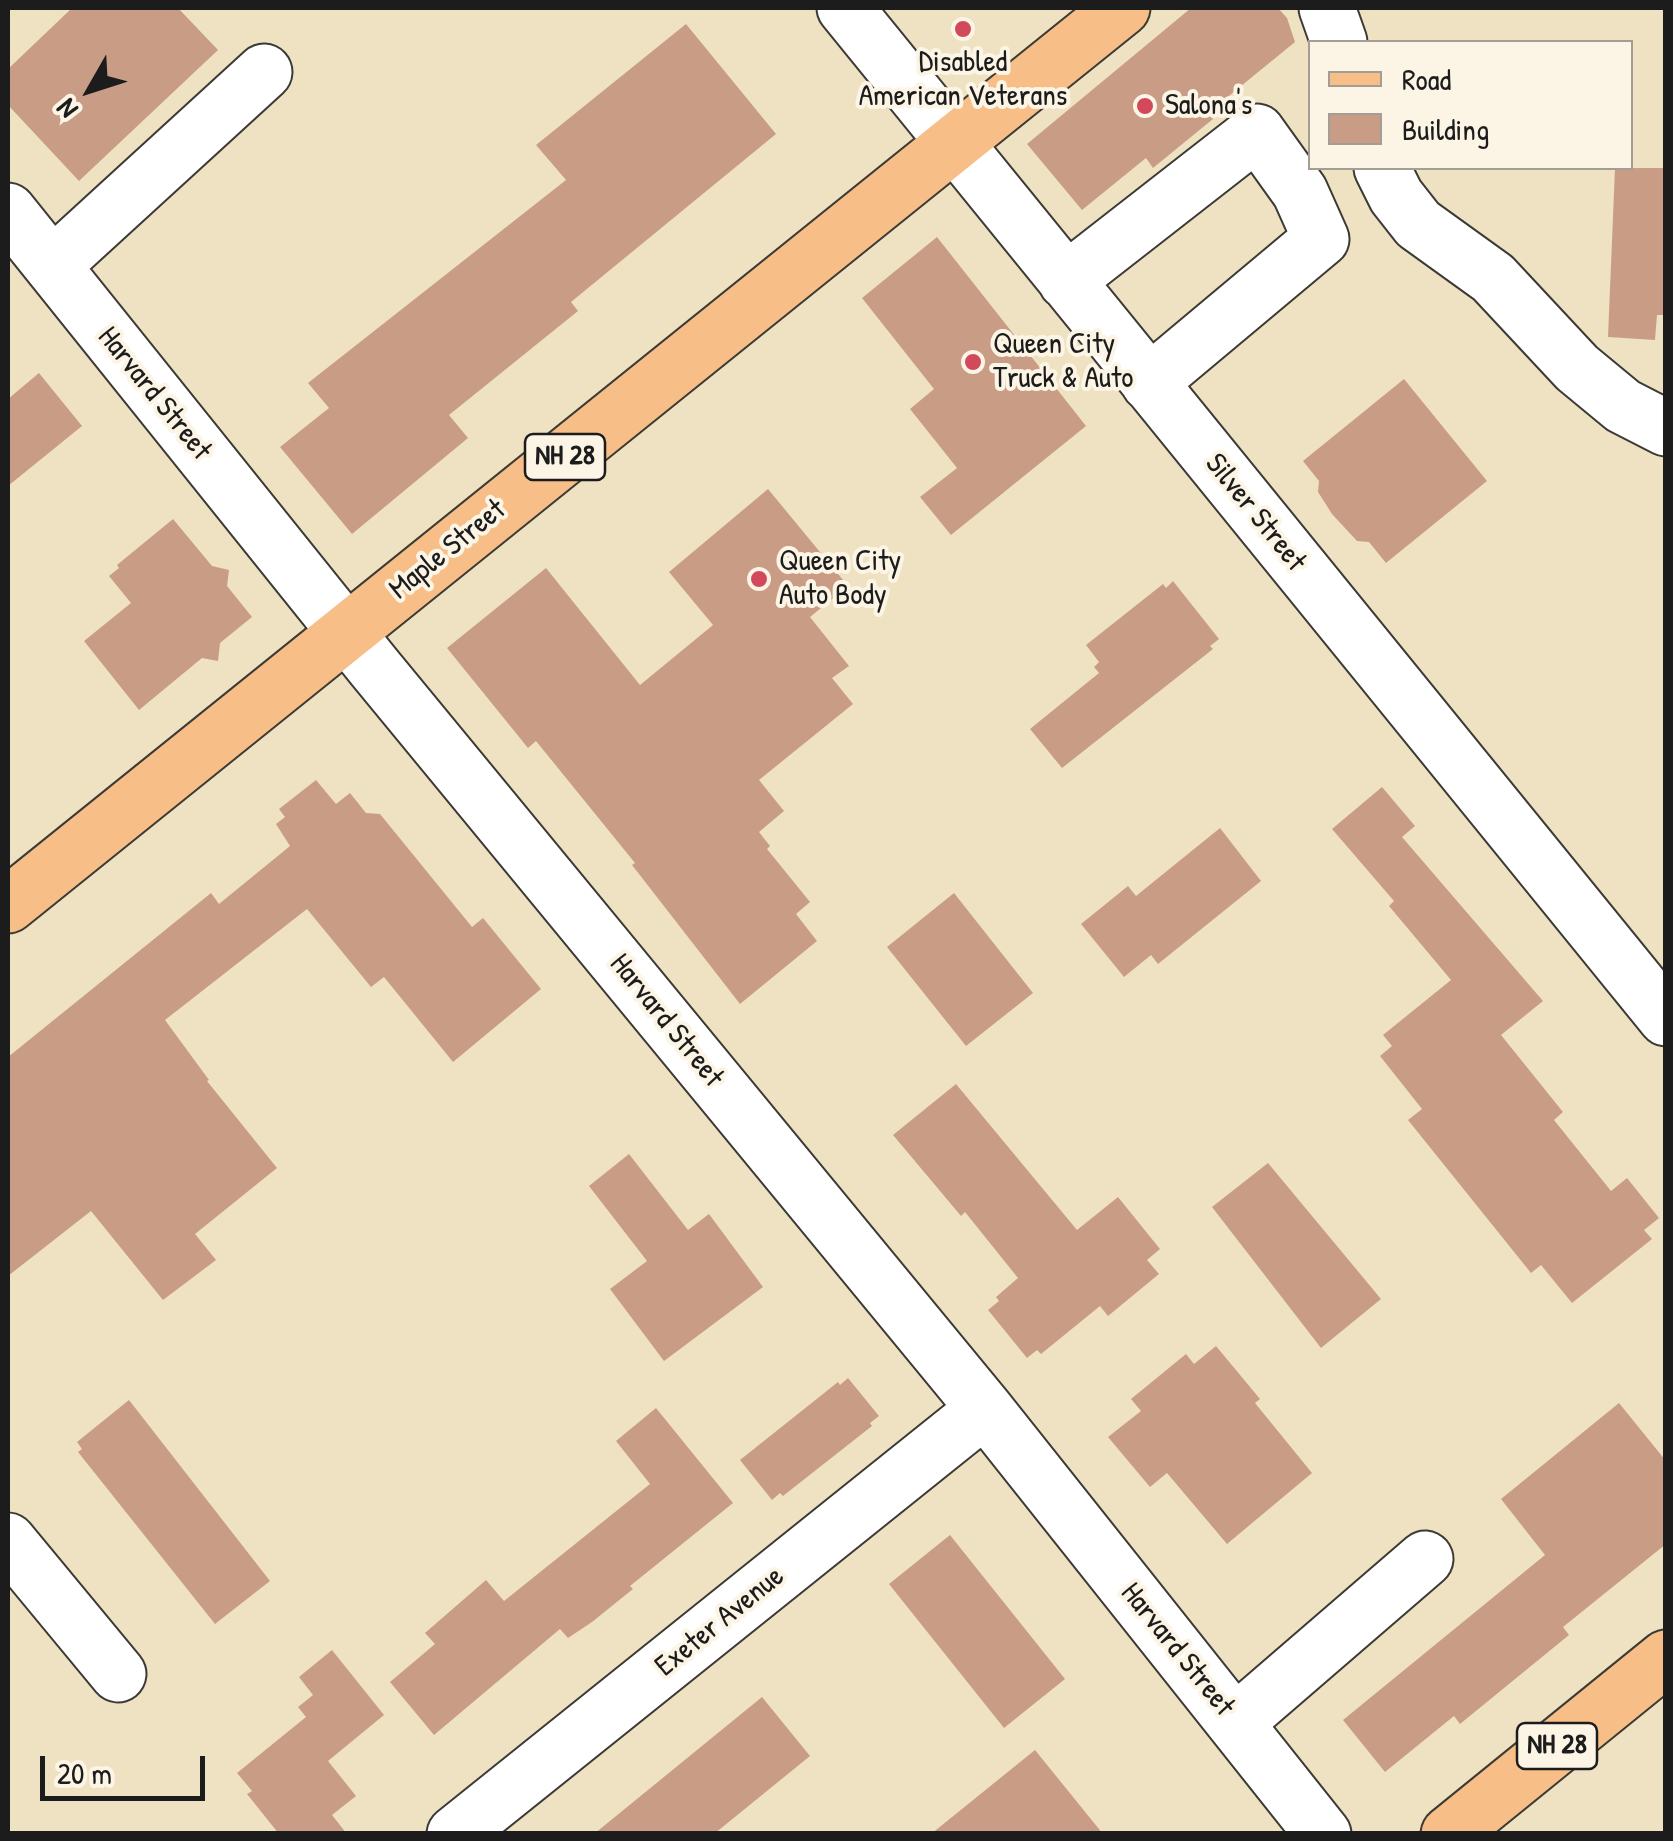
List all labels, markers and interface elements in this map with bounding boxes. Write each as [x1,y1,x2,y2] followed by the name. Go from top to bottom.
[952,18,974,40] marker: Disabled American Veterans
[40,40,140,140] north arrow
[1308,40,1633,170] legend
[859,45,1067,116] place label: Disabled American Veterans
[1402,59,1451,99] text: Road
[1165,88,1252,124] place label: Salona's
[47,91,86,127] text: N
[1134,95,1156,117] marker: Salona's
[1402,109,1489,149] text: Building
[89,320,219,468] street label: Harvard Street
[993,327,1133,398] place label: Queen City Truck & Auto
[962,351,984,373] marker: Queen City Truck & Auto
[525,434,605,480] road number: NH 28
[1197,447,1313,579] street label: Silver Street
[383,492,513,608] street label: Maple Street
[779,544,901,614] place label: Queen City Auto Body
[748,568,770,590] marker: Queen City Auto Body
[601,947,731,1095] street label: Harvard Street
[648,1559,792,1685] street label: Exeter Avenue
[1112,1576,1242,1724] street label: Harvard Street
[1517,1723,1597,1769] road number: NH 28
[45,1736,210,1798] scale bar
[57,1753,112,1793] text: 20 m

